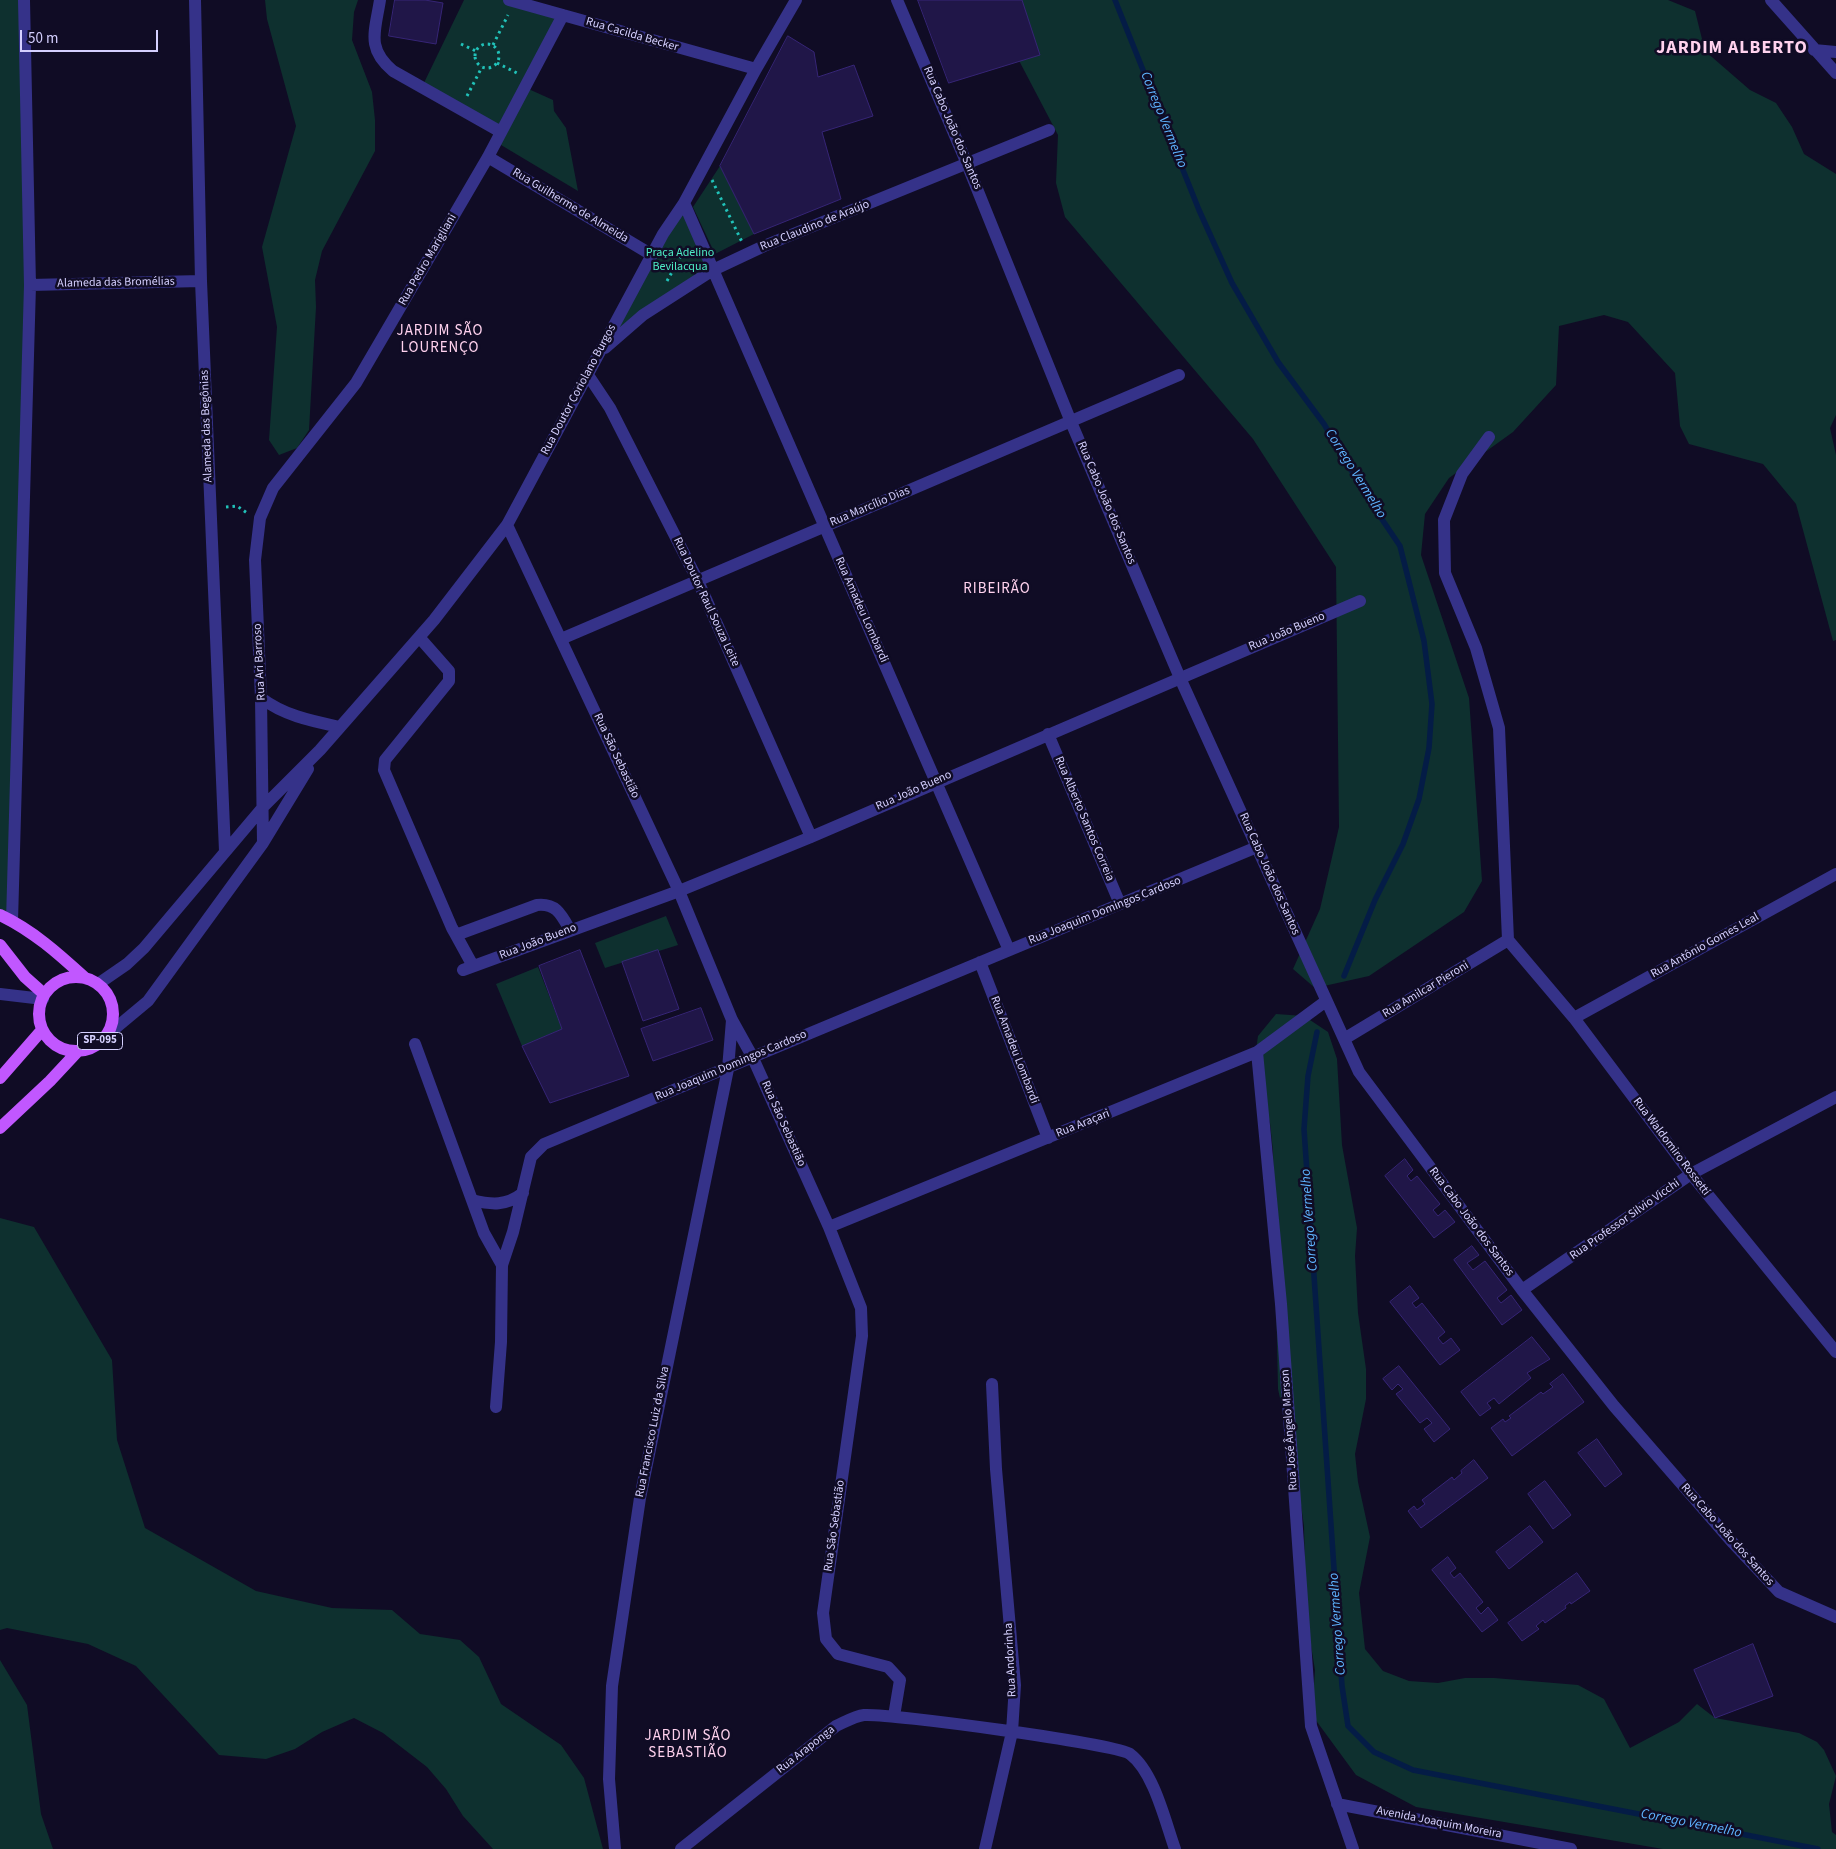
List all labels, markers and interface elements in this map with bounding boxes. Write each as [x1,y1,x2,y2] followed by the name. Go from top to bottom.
[584,15,680,55] street label: Rua Cacilda Becker
[22,20,160,52] scale bar
[28,28,58,49] text: 50 m
[1654,38,1810,60] district label: JARDIM ALBERTO
[920,64,984,192] street label: Rua Cabo João dos Santos
[1136,69,1190,171] water label: Corrego Vermelho
[509,166,631,246] street label: Rua Guilherme de Almeida
[758,197,872,255] street label: Rua Claudino de Araújo
[396,212,460,308] street label: Rua Pedro Marigliani
[646,246,714,274] park label: Praça Adelino Bevilacqua
[57,275,175,291] street label: Alameda das Bromélias
[538,322,620,458] street label: Rua Doutor Coriolano Burgos
[395,323,485,358] district label: JARDIM SÃO LOURENÇO
[198,369,216,483] street label: Alameda das Begônias
[1321,426,1389,522] water label: Corrego Vermelho
[1074,439,1138,567] street label: Rua Cabo João dos Santos
[828,484,912,530] street label: Rua Marcílio Dias
[670,535,742,669] street label: Rua Doutor Raul Souza Leite
[831,555,891,665] street label: Rua Amadeu Lombardi
[962,581,1032,599] district label: RIBEIRÃO
[1247,609,1327,655] street label: Rua João Bueno
[251,623,269,701] street label: Rua Ari Barroso
[590,711,642,801] street label: Rua São Sebastião
[1051,754,1117,884] street label: Rua Alberto Santos Correia
[874,768,954,814] street label: Rua João Bueno
[1236,811,1302,937] street label: Rua Cabo João dos Santos
[1027,874,1183,948] street label: Rua Joaquim Domingos Cardoso
[1648,910,1762,982] street label: Rua Antônio Gomes Leal
[497,921,579,963] street label: Rua João Bueno
[1380,959,1472,1021] street label: Rua Amilcar Pieroni
[987,994,1041,1106] street label: Rua Amadeu Lombardi
[653,1027,809,1105] street label: Rua Joaquim Domingos Cardoso
[78,1032,122,1050] road number: SP-095
[758,1079,808,1169] street label: Rua São Sebastião
[1629,1095,1713,1199] street label: Rua Waldomiro Rossetti
[1054,1107,1112,1141] street label: Rua Araçari
[1425,1165,1517,1279] street label: Rua Cabo João dos Santos
[1298,1168,1322,1272] water label: Corrego Vermelho
[1567,1177,1683,1263] street label: Rua Professor Silvio Vicchi
[633,1365,673,1499] street label: Rua Francisco Luiz da Silva
[1279,1369,1301,1491] street label: Rua José Ângelo Marson
[821,1479,849,1573] street label: Rua São Sebastião
[1677,1481,1777,1589] street label: Rua Cabo João dos Santos
[1326,1572,1350,1676] water label: Corrego Vermelho
[1002,1623,1020,1697] street label: Rua Andorinha
[774,1723,838,1777] street label: Rua Araponga
[643,1728,733,1763] district label: JARDIM SÃO SEBASTIÃO
[1375,1804,1503,1842] street label: Avenida Joaquim Moreira
[1639,1806,1743,1842] water label: Corrego Vermelho

